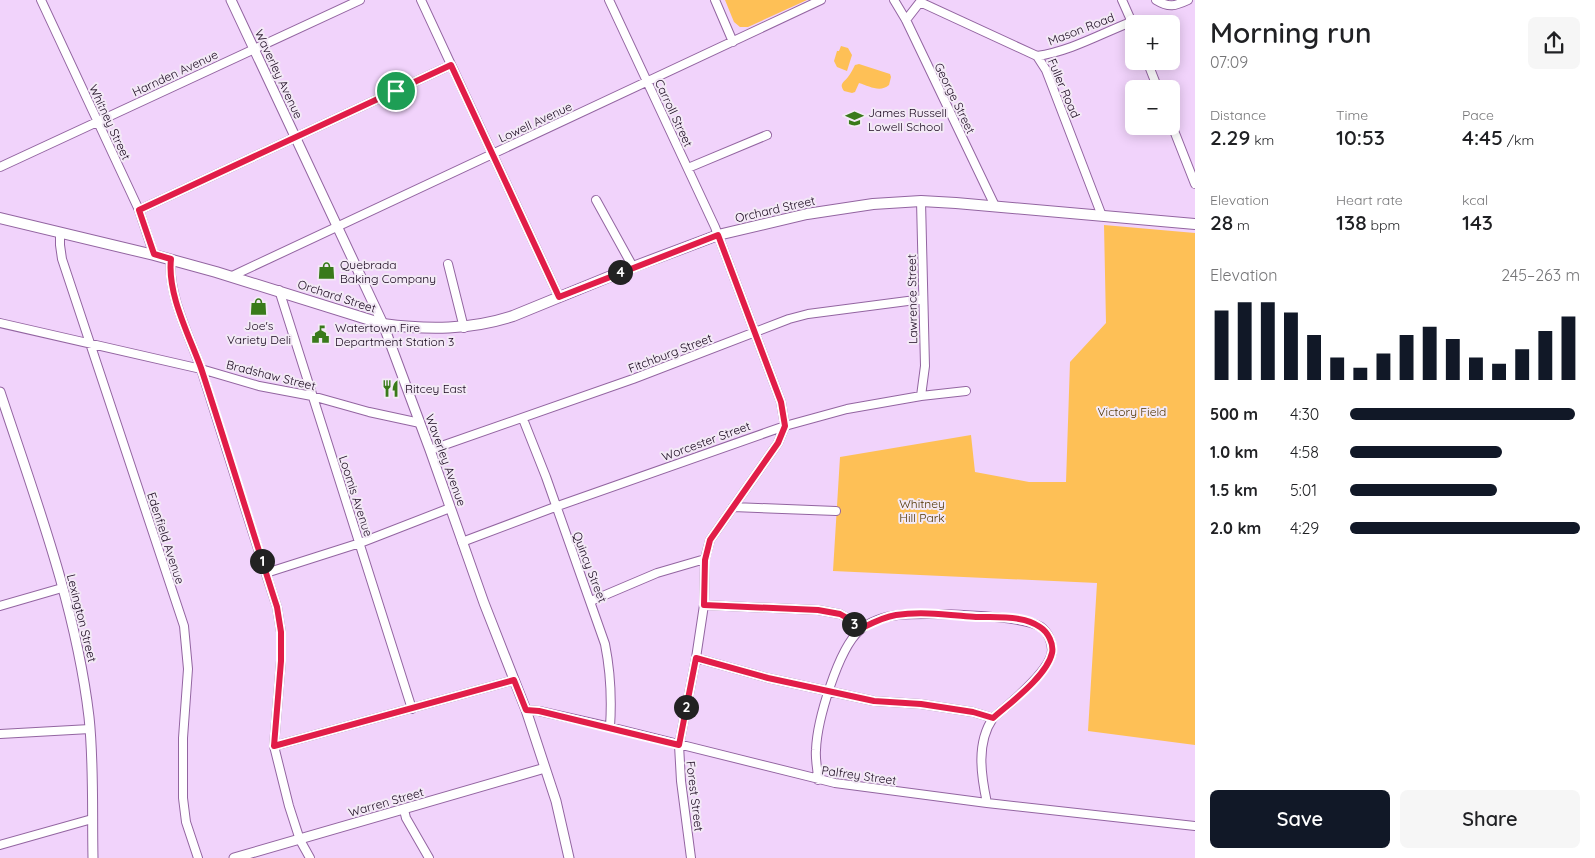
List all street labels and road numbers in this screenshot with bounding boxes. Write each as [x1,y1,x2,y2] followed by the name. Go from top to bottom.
[1046,9,1116,49] street label: Mason Road
[252,27,306,121] street label: Waverley Avenue
[130,47,220,99] street label: Harnden Avenue
[1045,56,1083,120] street label: Fuller Road
[931,60,979,136] street label: George Street
[652,77,696,149] street label: Carroll Street
[86,82,134,162] street label: Whitney Street
[496,98,574,146] street label: Lowell Avenue
[734,193,816,225] street label: Orchard Street
[904,254,920,344] street label: Lawrence Street
[296,276,378,316] street label: Orchard Street
[626,330,714,376] street label: Fitchburg Street
[225,357,317,393] street label: Bradshaw Street
[422,412,470,508] street label: Waverley Avenue
[660,418,752,464] street label: Worcester Street
[336,454,376,539] street label: Loomis Avenue
[144,490,188,586] street label: Edenfield Avenue
[570,529,610,605] street label: Quincy Street
[64,572,100,664] street label: Lexington Street
[683,760,707,832] street label: Forest Street
[821,762,897,788] street label: Palfrey Street
[347,784,425,820] street label: Warren Street

